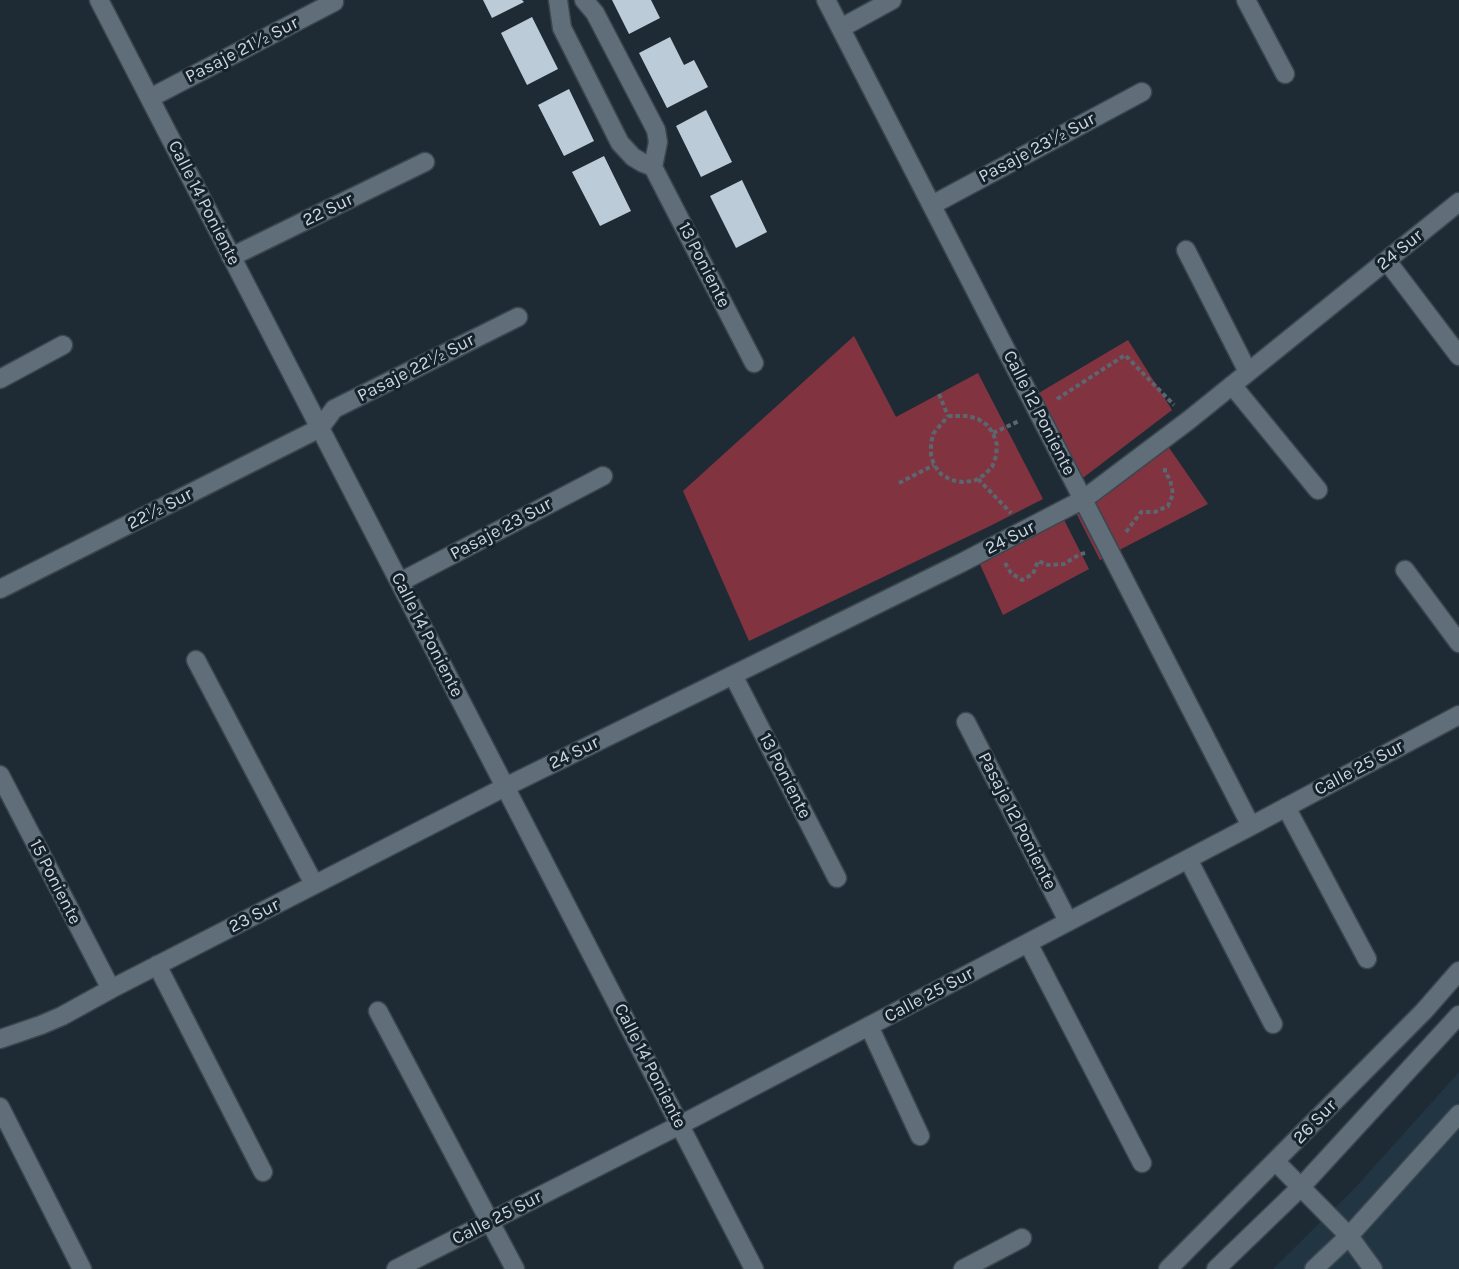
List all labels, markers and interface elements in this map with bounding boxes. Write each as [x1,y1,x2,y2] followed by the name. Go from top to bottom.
[182,12,302,88] street label: Pasaje 21½ Sur
[975,108,1099,188] street label: Pasaje 23½ Sur
[163,137,245,269] street label: Calle 14 Poniente
[299,189,357,231] street label: 22 Sur
[673,219,735,311] street label: 13 Poniente
[1373,225,1427,275] street label: 24 Sur
[354,329,478,407] street label: Pasaje 22½ Sur
[998,347,1080,479] street label: Calle 12 Poniente
[124,483,196,535] street label: 22½ Sur
[446,493,556,565] street label: Pasaje 23 Sur
[981,516,1039,560] street label: 24 Sur
[386,569,468,701] street label: Calle 14 Poniente
[754,730,816,822] street label: 13 Poniente
[545,732,603,774] street label: 24 Sur
[1311,736,1407,800] street label: Calle 25 Sur
[973,749,1061,893] street label: Pasaje 12 Poniente
[24,836,86,928] street label: 15 Poniente
[225,894,283,938] street label: 23 Sur
[881,963,977,1027] street label: Calle 25 Sur
[609,1000,691,1132] street label: Calle 14 Poniente
[1289,1095,1341,1149] street label: 26 Sur
[449,1186,545,1250] street label: Calle 25 Sur

